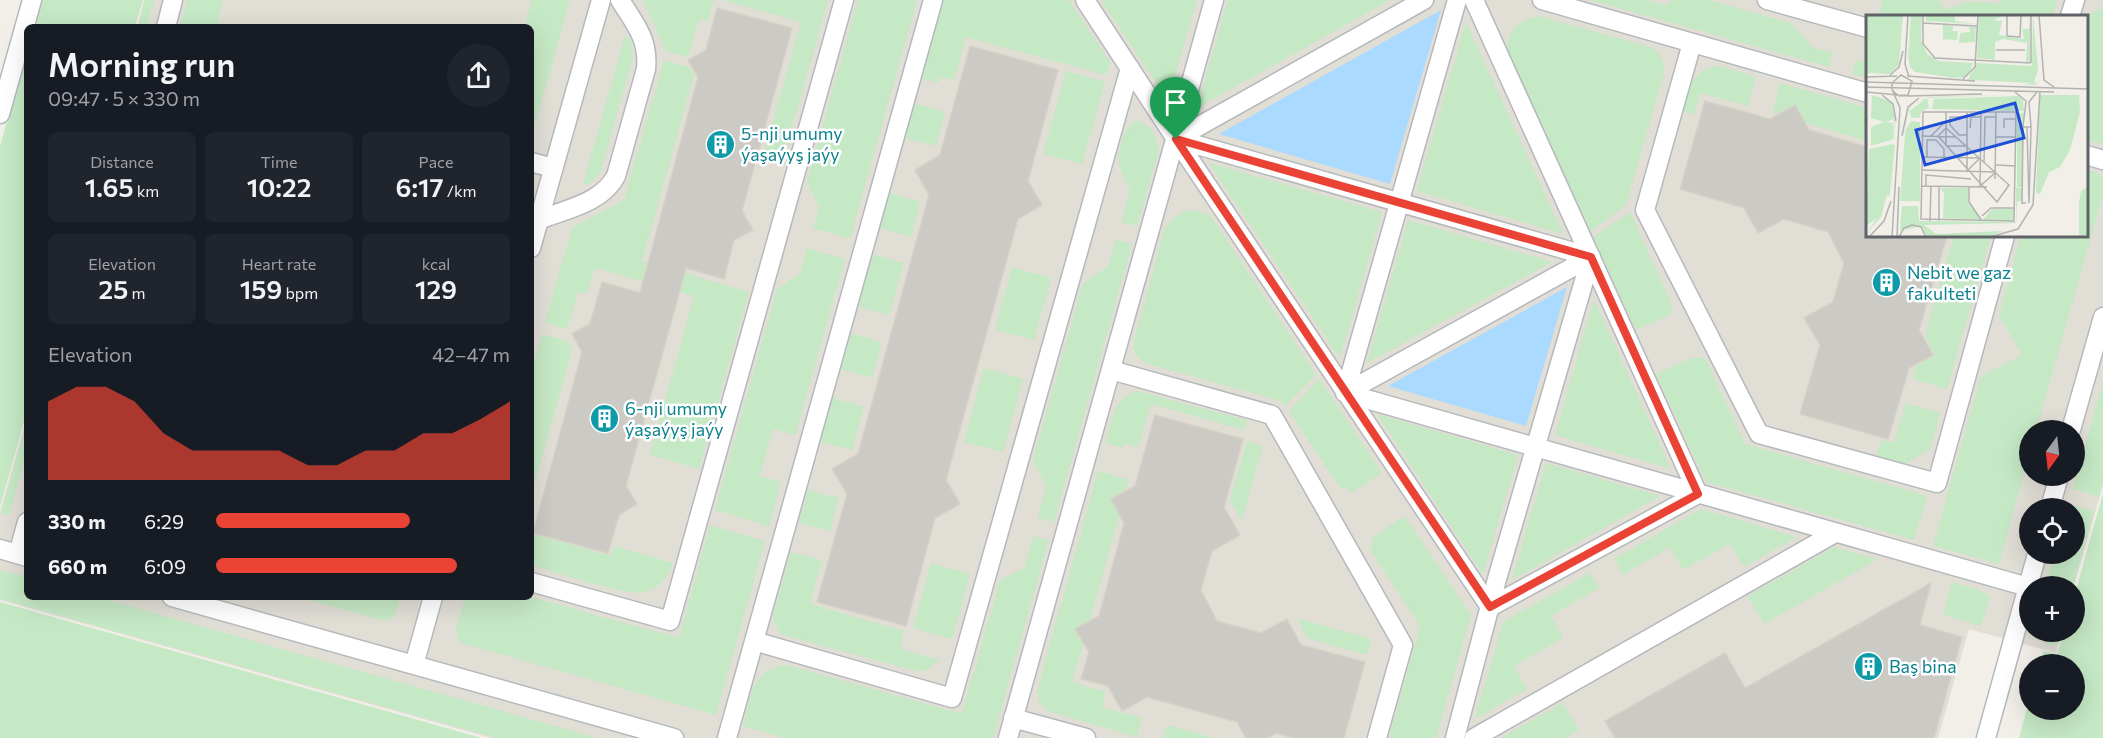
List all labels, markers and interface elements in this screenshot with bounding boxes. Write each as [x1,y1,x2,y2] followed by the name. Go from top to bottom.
[1866,15,2088,237] inset map
[48,43,235,84] text: Morning run
[447,44,510,107] button: share
[1150,77,1201,139] pin
[48,86,200,110] text: 09:47 · 5 × 330 m
[1159,86,1192,119] icon: arrive
[741,122,843,165] place label: 5-nji umumy ýaşaýyş jaýy
[704,128,736,160] building icon: 5-nji umumy ýaşaýyş jaýy
[90,152,154,171] text: Distance
[261,152,297,171] text: Time
[419,152,453,171] text: Pace
[85,171,134,202] text: 1.65
[247,171,311,202] text: 10:22
[395,171,444,202] text: 6:17
[134,181,159,200] text: km
[444,181,477,200] text: /km
[88,254,156,273] text: Elevation
[242,254,316,273] text: Heart rate
[422,254,450,273] text: kcal
[1907,261,2011,304] place label: Nebit we gaz fakulteti
[1870,267,1902,299] building icon: Nebit we gaz fakulteti
[99,273,128,304] text: 25
[240,273,282,304] text: 159
[415,273,457,304] text: 129
[128,283,145,302] text: m
[282,283,318,302] text: bpm
[48,342,133,366] text: Elevation
[432,342,510,366] text: 42–47 m
[625,397,727,440] place label: 6-nji umumy ýaşaýyş jaýy
[588,403,620,435] building icon: 6-nji umumy ýaşaýyş jaýy
[2019,420,2085,486] north arrow
[2019,420,2085,720] map controls
[2019,498,2085,564] button: locate
[48,509,106,533] text: 330 m
[144,509,184,533] text: 6:29
[48,554,107,578] text: 660 m
[144,554,186,578] text: 6:09
[2019,576,2085,642] button: +
[1852,651,1884,683] building icon: Baş bina
[2019,654,2085,720] button: −
[1889,655,1957,677] place label: Baş bina

